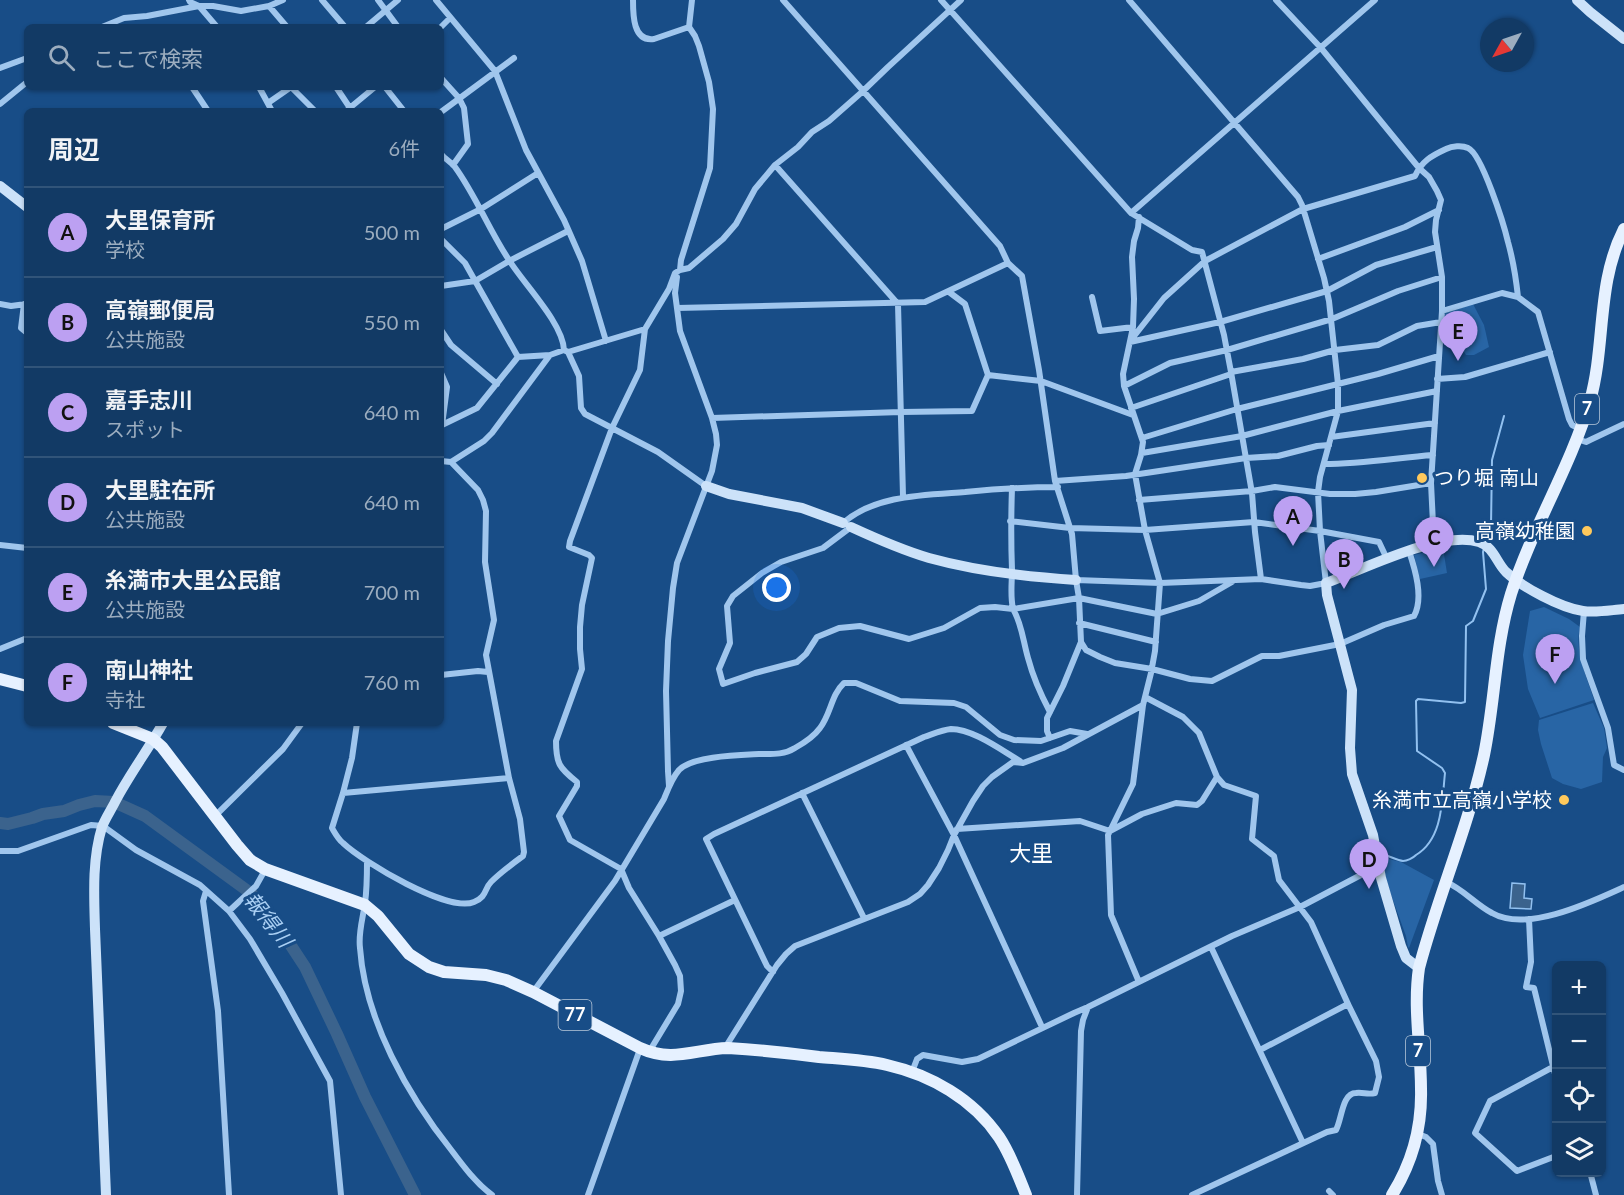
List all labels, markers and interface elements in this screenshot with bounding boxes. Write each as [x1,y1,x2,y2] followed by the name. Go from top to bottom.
[1480,18,1534,72] north arrow
[24,24,444,90] search box
[45,41,78,74] icon: search
[93,45,203,72] text: ここで検索
[48,133,100,165] text: 周辺
[388,136,420,160] text: 6件
[105,206,215,233] text: 大里保育所
[61,220,74,244] text: A
[364,220,420,244] text: 500 m
[105,237,145,261] text: 学校
[105,296,215,323] text: 高嶺郵便局
[61,310,74,334] text: B
[364,310,420,334] text: 550 m
[1438,312,1478,361] pin: E
[105,327,185,351] text: 公共施設
[105,386,193,413] text: 嘉手志川
[1575,394,1599,424] road number: 7
[61,400,74,424] text: C
[364,400,420,424] text: 640 m
[105,417,185,441] text: スポット
[1434,465,1539,489] place label: つり堀 南山
[1415,471,1429,485] marker: つり堀 南山
[105,476,215,503] text: 大里駐在所
[60,490,75,514] text: D
[364,490,420,514] text: 640 m
[1274,496,1312,546] pin: A
[105,507,185,531] text: 公共施設
[1414,518,1454,567] pin: C
[1475,518,1575,542] place label: 高嶺幼稚園
[1580,524,1594,538] marker: 高嶺幼稚園
[1324,540,1364,589] pin: B
[105,566,281,593] text: 糸満市大里公民館
[762,573,791,602] your location
[62,580,73,604] text: E
[364,580,420,604] text: 700 m
[105,597,185,621] text: 公共施設
[1536,634,1574,684] pin: F
[105,656,193,683] text: 南山神社
[62,670,73,694] text: F
[364,670,420,694] text: 760 m
[105,687,145,711] text: 寺社
[1372,787,1552,811] place label: 糸満市立高嶺小学校
[1557,793,1571,807] marker: 糸満市立高嶺小学校
[1009,839,1053,866] district label: 大里
[1350,840,1388,889] pin: D
[240,887,300,953] water label: 報得川
[1552,961,1606,1177] map controls
[1552,961,1606,1015] button: +
[558,1000,592,1030] road number: 77
[1552,1015,1606,1069] button: −
[1406,1036,1430,1066] road number: 7
[1552,1069,1606,1123] button: locate
[1552,1123,1606,1177] button: layers

